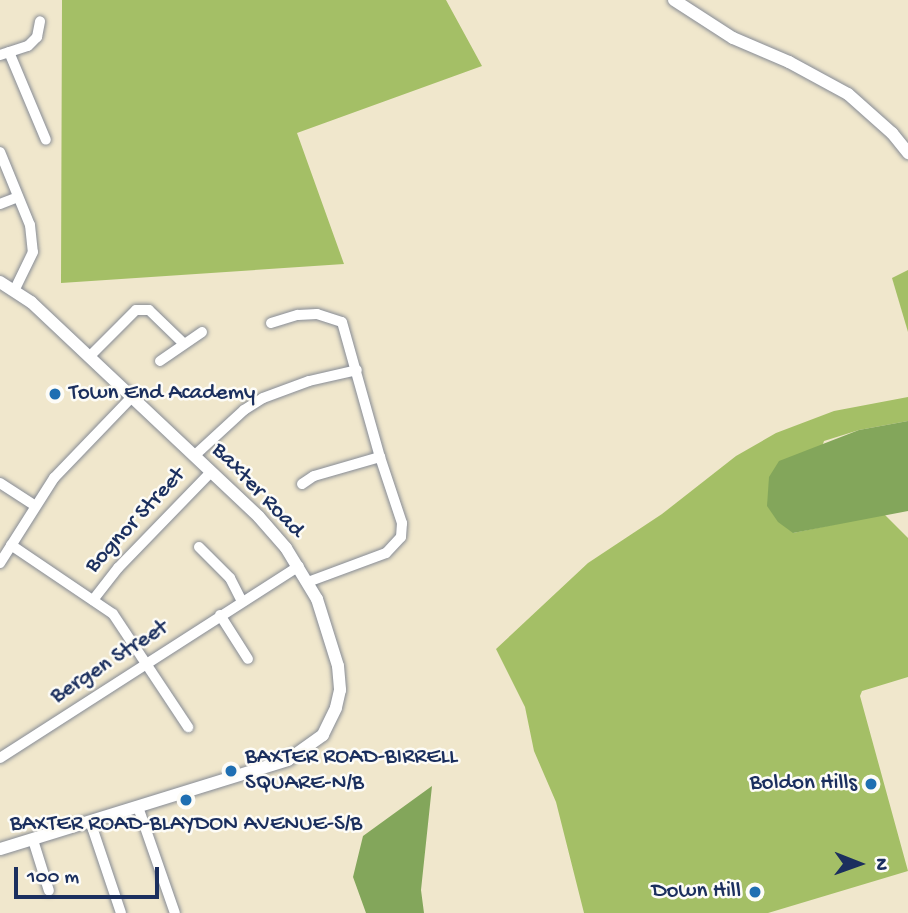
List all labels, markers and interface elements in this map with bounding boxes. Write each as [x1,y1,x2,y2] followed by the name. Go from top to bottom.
[69,380,255,408] place label: Town End Academy
[47,386,63,402] marker: Town End Academy
[205,438,309,544] street label: Baxter Road
[80,462,192,580] street label: Bognor Street
[46,615,174,711] street label: Bergen Street
[245,744,457,798] place label: BAXTER ROAD-BIRRELL SQUARE-N/B
[223,763,239,779] marker: BAXTER ROAD-BIRRELL SQUARE-N/B
[750,770,857,798] place label: Boldon Hills
[863,776,879,792] marker: Boldon Hills
[178,792,194,808] marker: BAXTER ROAD-BLAYDON AVENUE-S/B
[10,811,362,839] place label: BAXTER ROAD-BLAYDON AVENUE-S/B
[824,829,894,899] north arrow
[18,853,163,897] scale bar
[869,858,892,871] text: N
[27,866,79,891] text: 100 m
[652,878,741,906] place label: Down Hill
[747,884,763,900] marker: Down Hill

